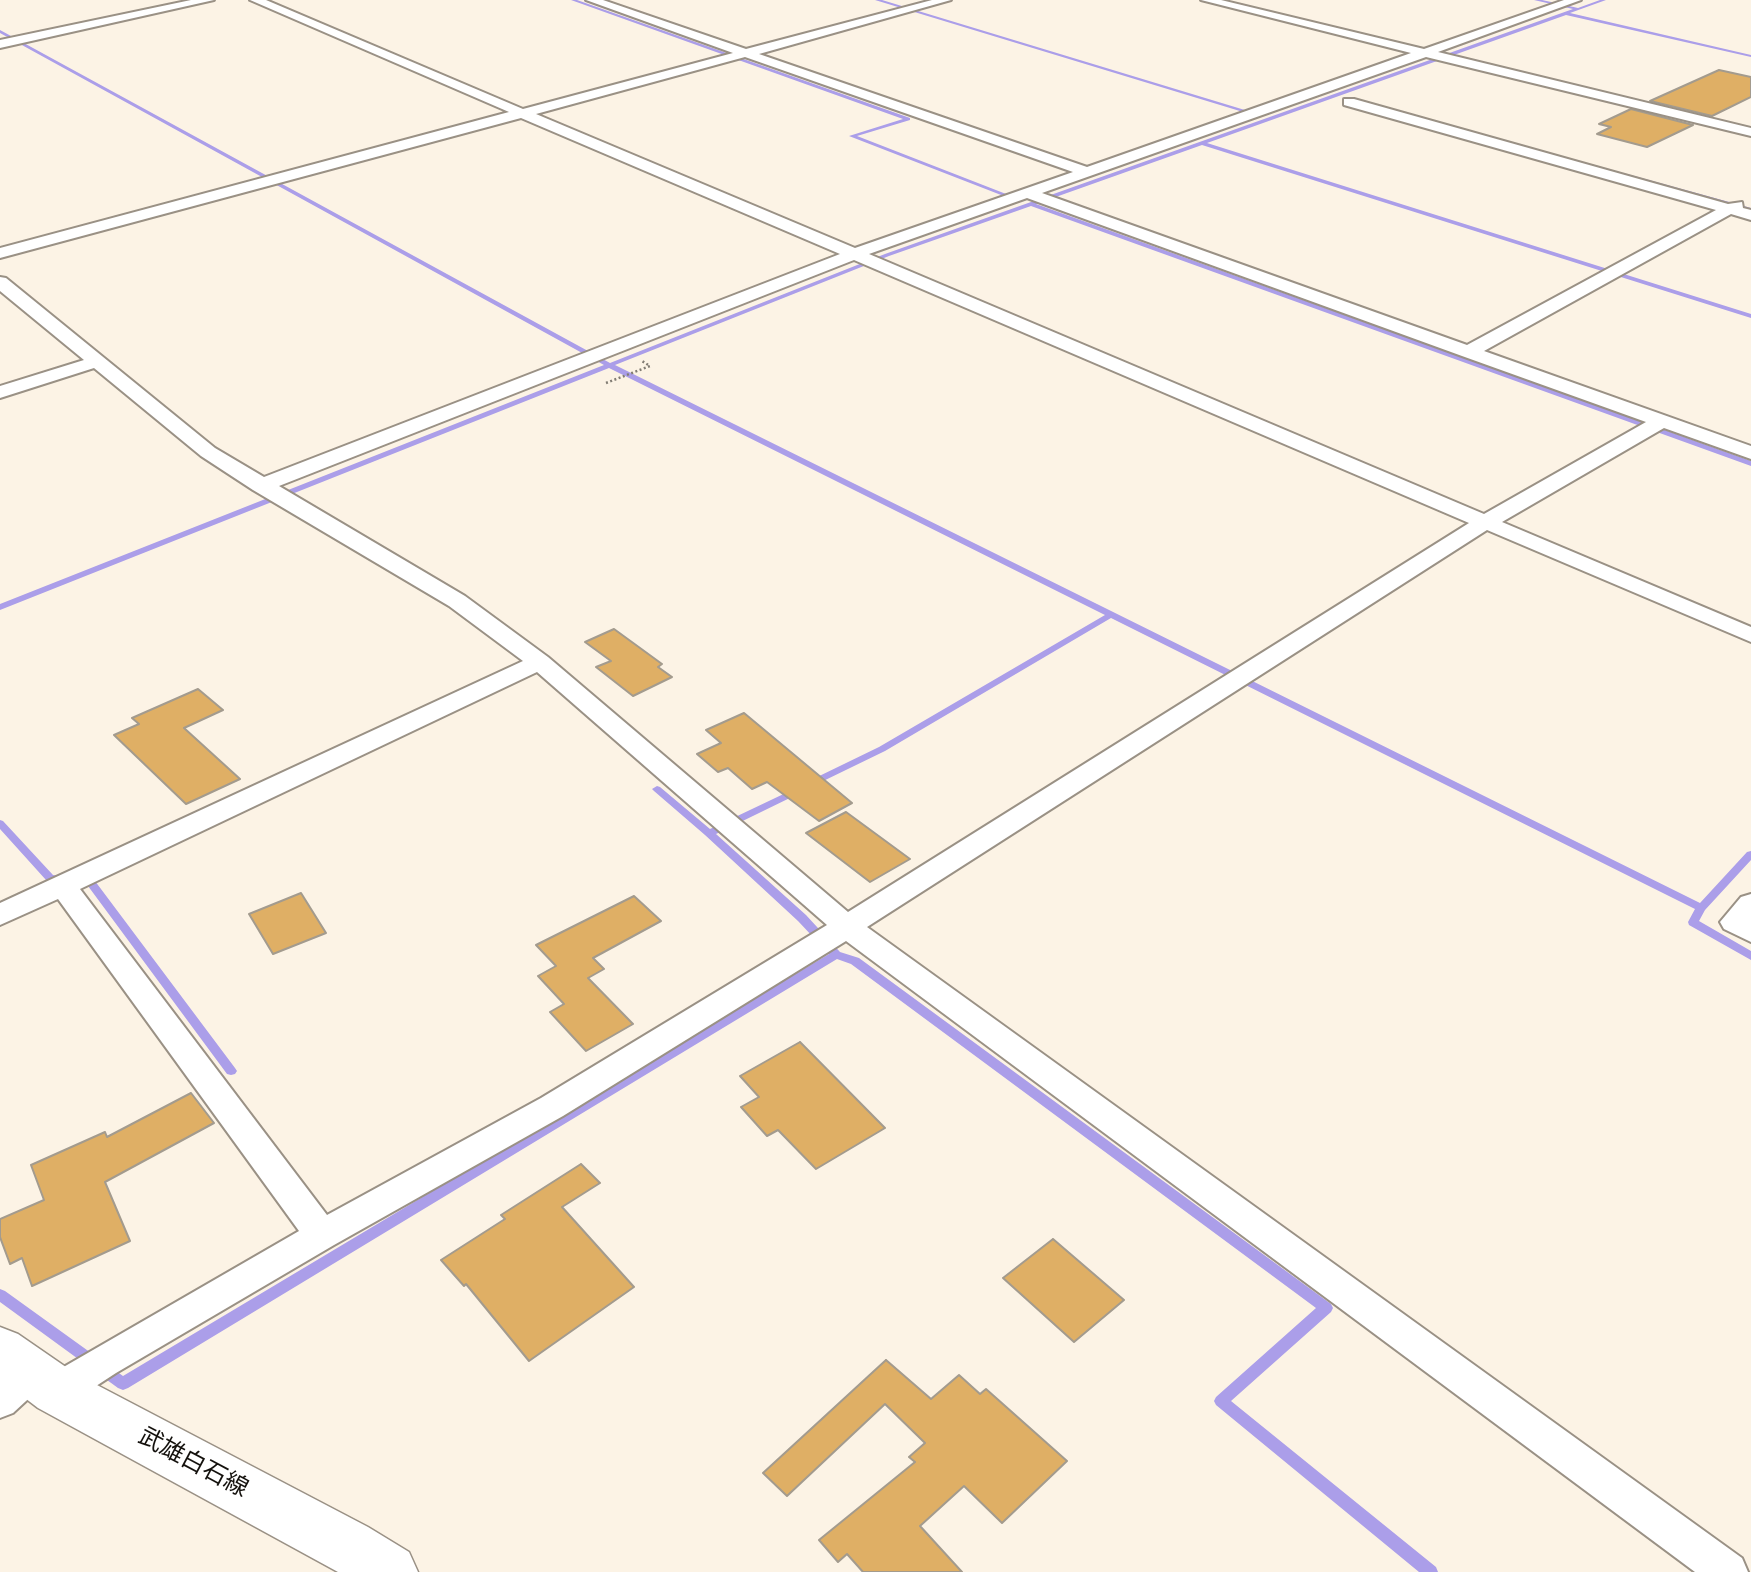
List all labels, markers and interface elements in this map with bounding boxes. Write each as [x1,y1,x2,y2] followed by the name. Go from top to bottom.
[133,1422,253,1504] street label: 武雄白石線

